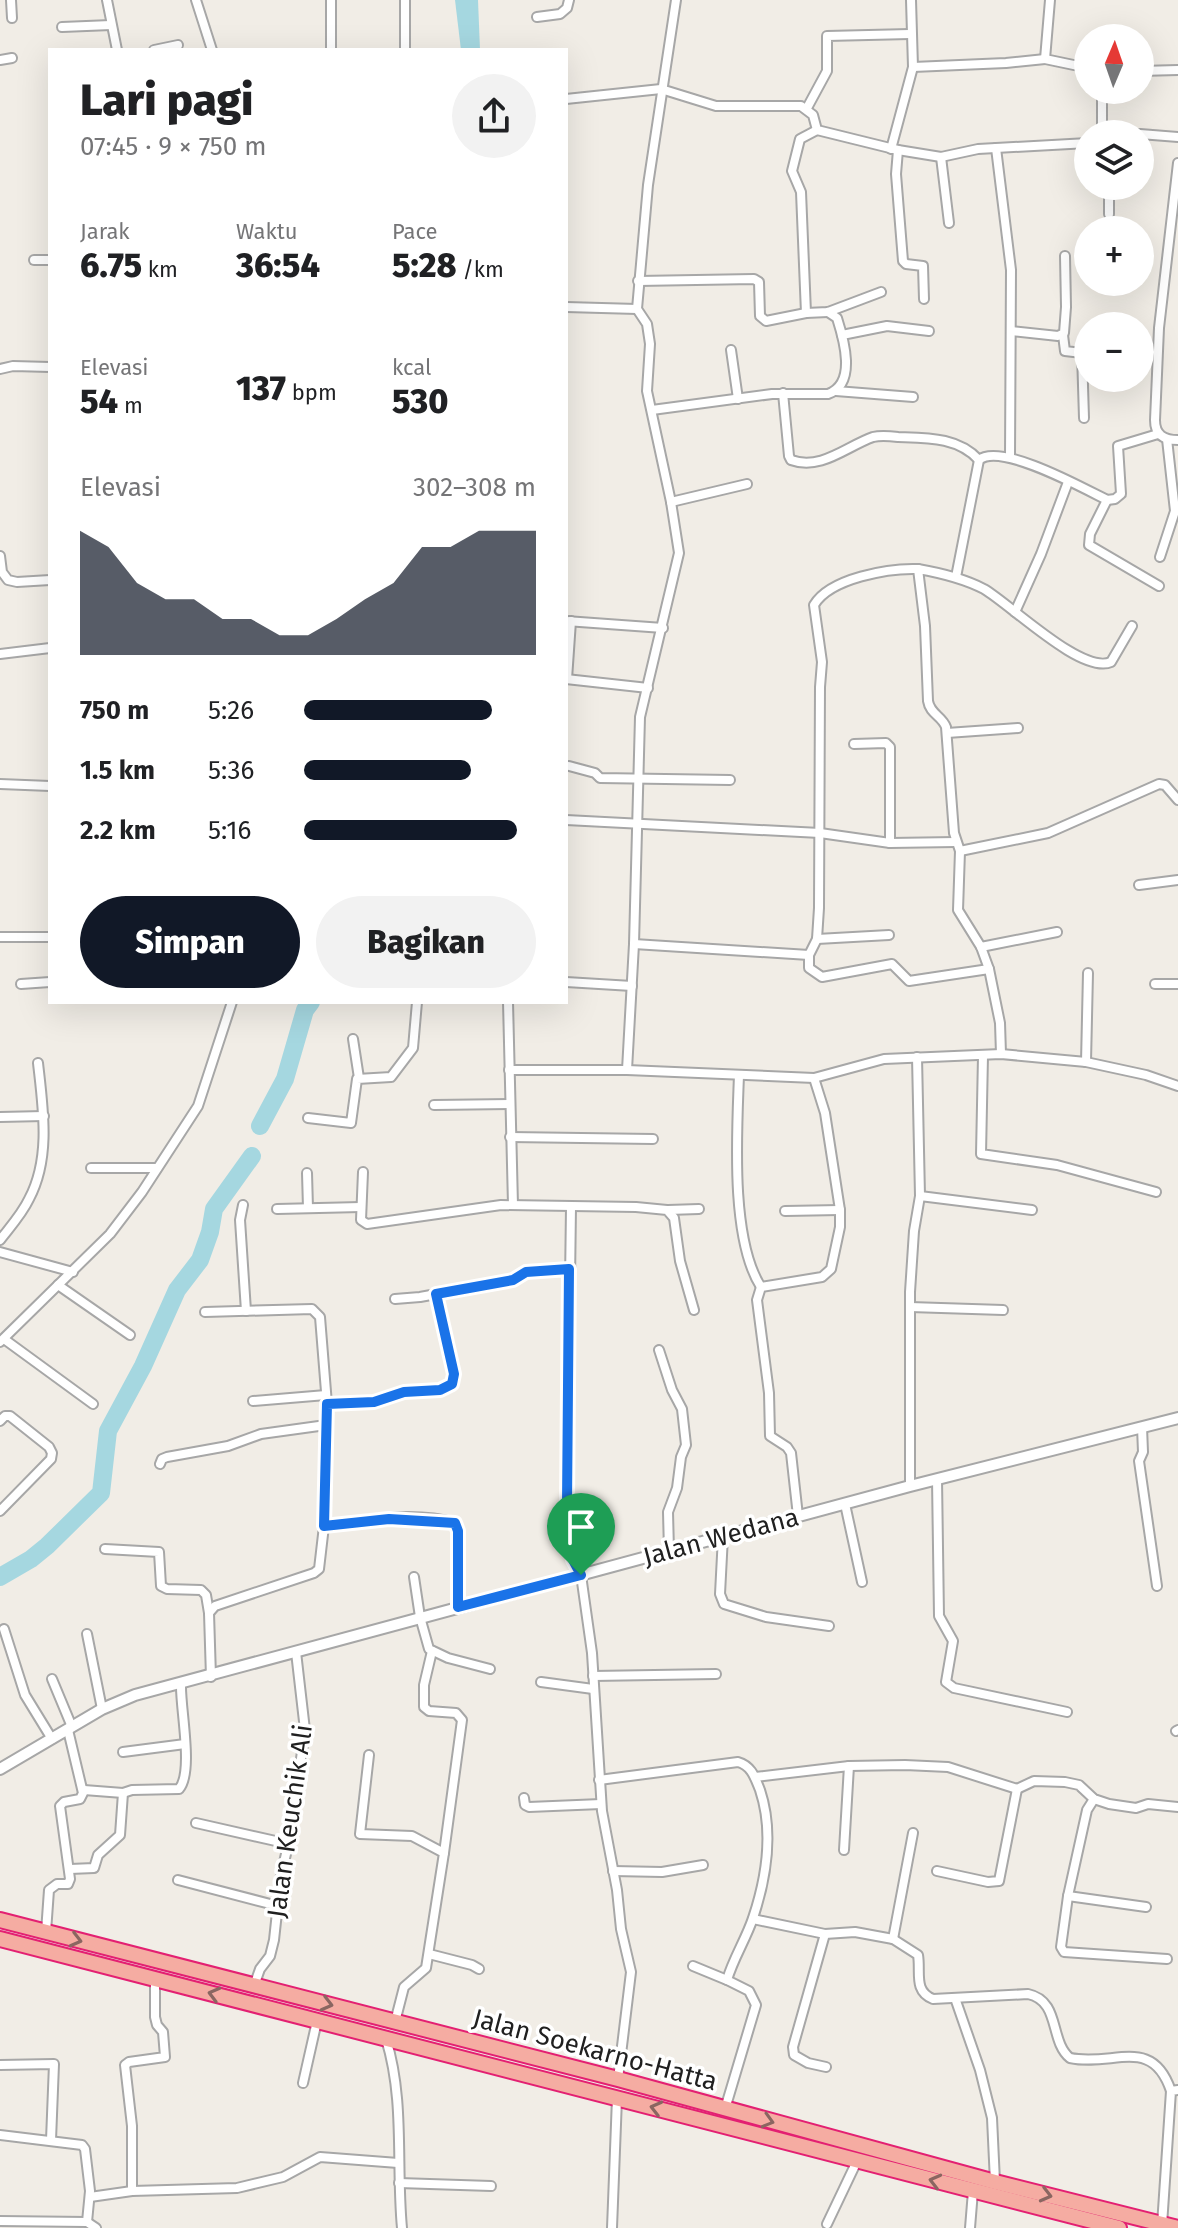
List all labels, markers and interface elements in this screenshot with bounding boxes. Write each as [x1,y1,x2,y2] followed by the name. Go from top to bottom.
[1074,24,1154,104] north arrow
[1074,24,1154,392] map controls
[80,74,254,127] text: Lari pagi
[452,74,536,158] button: share
[1074,120,1154,200] button: layers
[80,131,267,162] text: 07:45 · 9 × 750 m
[1074,216,1154,296] button: +
[80,218,130,245] text: Jarak
[236,218,298,245] text: Waktu
[392,218,438,245] text: Pace
[80,245,142,286] text: 6.75
[236,245,320,286] text: 36:54
[392,245,457,286] text: 5:28
[142,256,178,283] text: km
[457,256,504,283] text: /km
[1074,312,1154,392] button: −
[80,354,149,381] text: Elevasi
[392,354,432,381] text: kcal
[236,368,286,409] text: 137
[286,379,337,406] text: bpm
[80,381,118,422] text: 54
[392,381,448,422] text: 530
[118,392,143,419] text: m
[80,472,161,503] text: Elevasi
[413,472,536,503] text: 302–308 m
[80,695,149,726] text: 750 m
[208,695,254,726] text: 5:26
[80,755,155,786] text: 1.5 km
[208,755,254,786] text: 5:36
[80,815,156,846] text: 2.2 km
[208,815,251,846] text: 5:16
[80,896,300,988] button: Simpan
[316,896,536,988] button: Bagikan
[547,1493,615,1575] pin
[640,1501,802,1573] street label: Jalan Wedana
[559,1505,603,1549] icon: arrive
[261,1722,319,1920] street label: Jalan Keuchik Ali
[68,1930,82,1947] one-way arrow
[208,1986,222,2003] one-way arrow
[320,1995,334,2012] one-way arrow
[469,2002,721,2098] street label: Jalan Soekarno-Hatta
[649,2100,663,2117] one-way arrow
[761,2111,775,2128] one-way arrow
[928,2173,942,2190] one-way arrow
[1039,2186,1053,2203] one-way arrow

